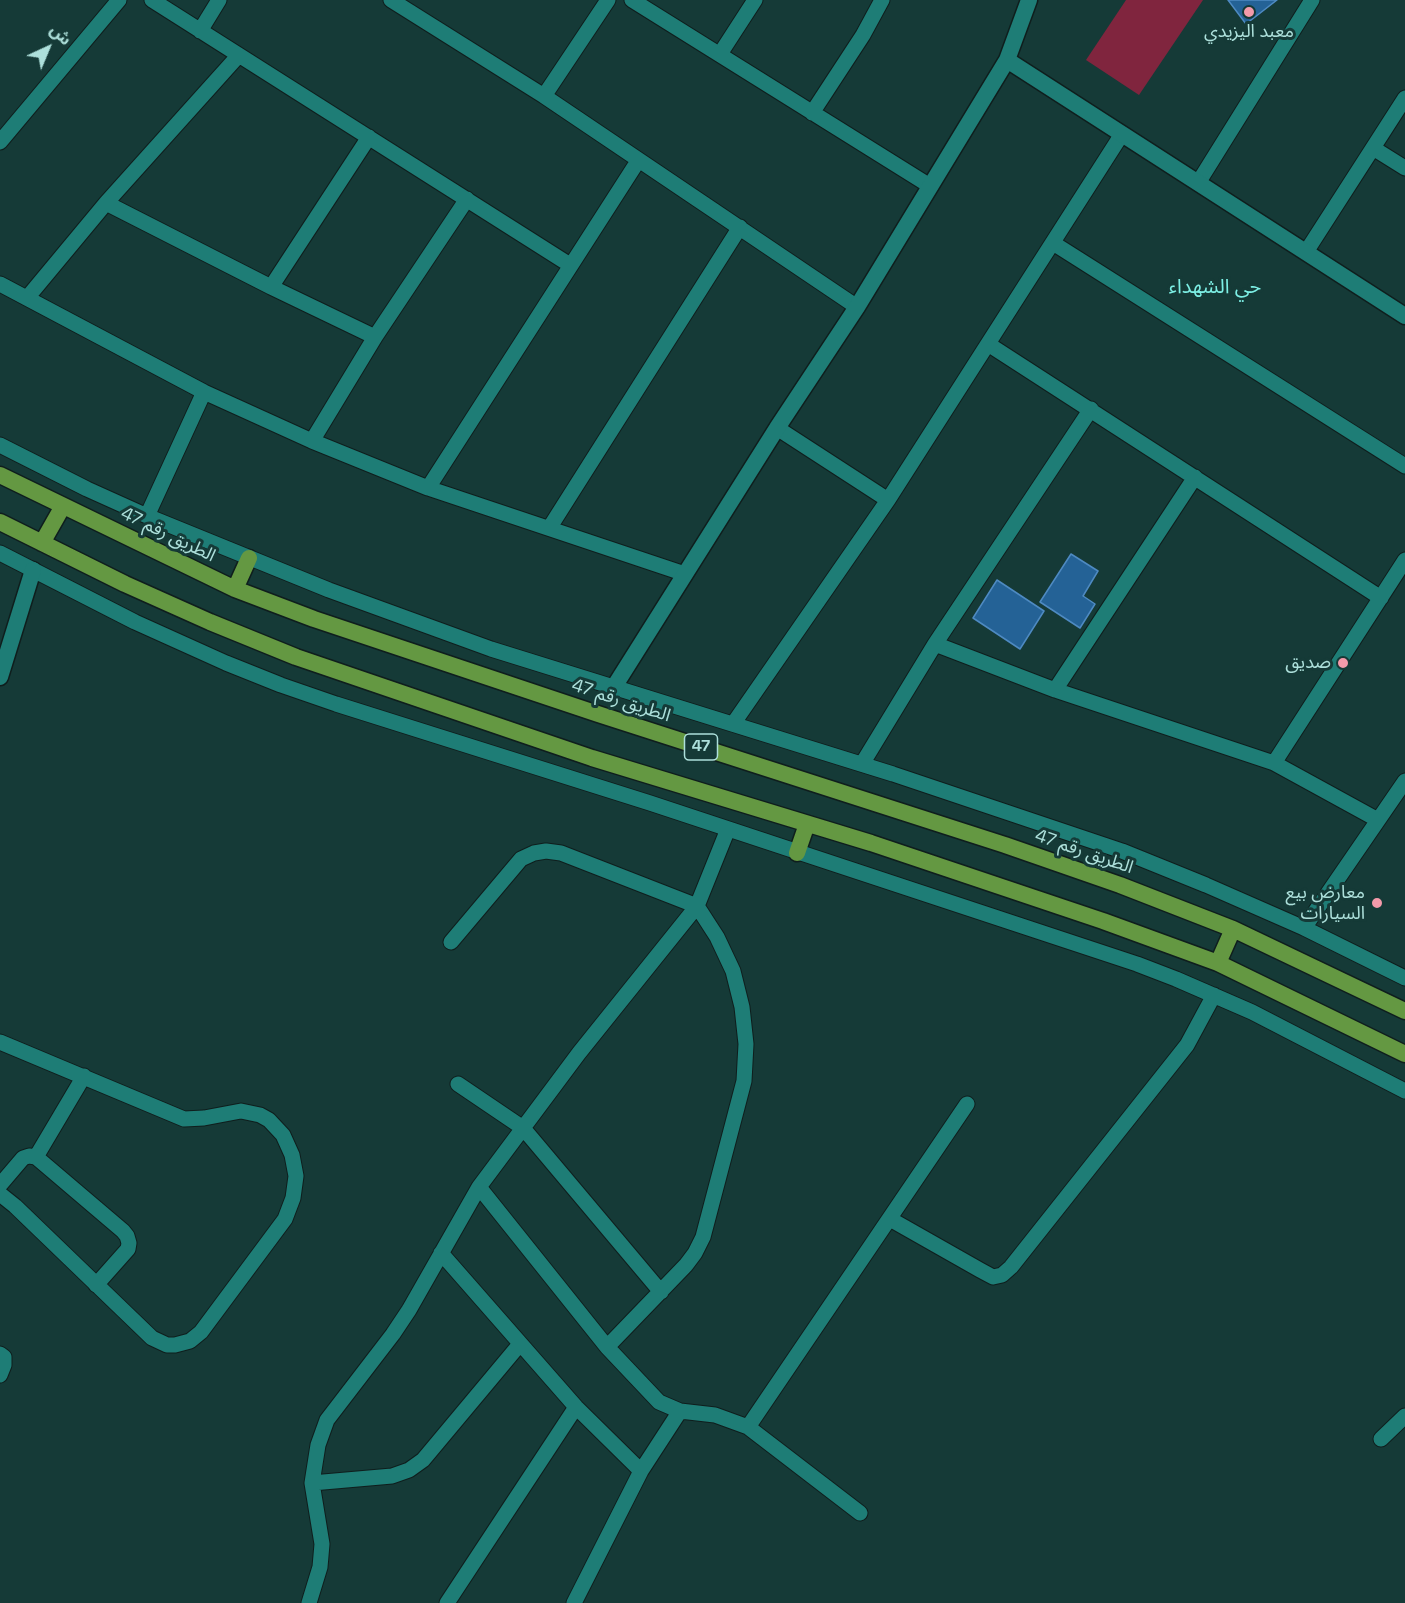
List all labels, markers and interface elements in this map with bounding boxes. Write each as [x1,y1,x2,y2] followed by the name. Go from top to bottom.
[1242,5,1256,19] marker: معبد اليزيدي
[18,18,78,78] north arrow
[46,20,76,50] text: ش
[1204,21,1294,43] place label: معبد اليزيدي
[1169,276,1261,300] district label: حي الشهداء
[117,503,219,567] street label: الطريق رقم 47
[1285,652,1331,674] place label: صديق
[1336,656,1350,670] marker: صديق
[569,675,673,727] street label: الطريق رقم 47
[684,734,718,760] road number: 47
[1032,825,1136,879] street label: الطريق رقم 47
[1286,882,1365,924] place label: معارض بيع السيارات
[1370,896,1384,910] marker: معارض بيع السيارات

